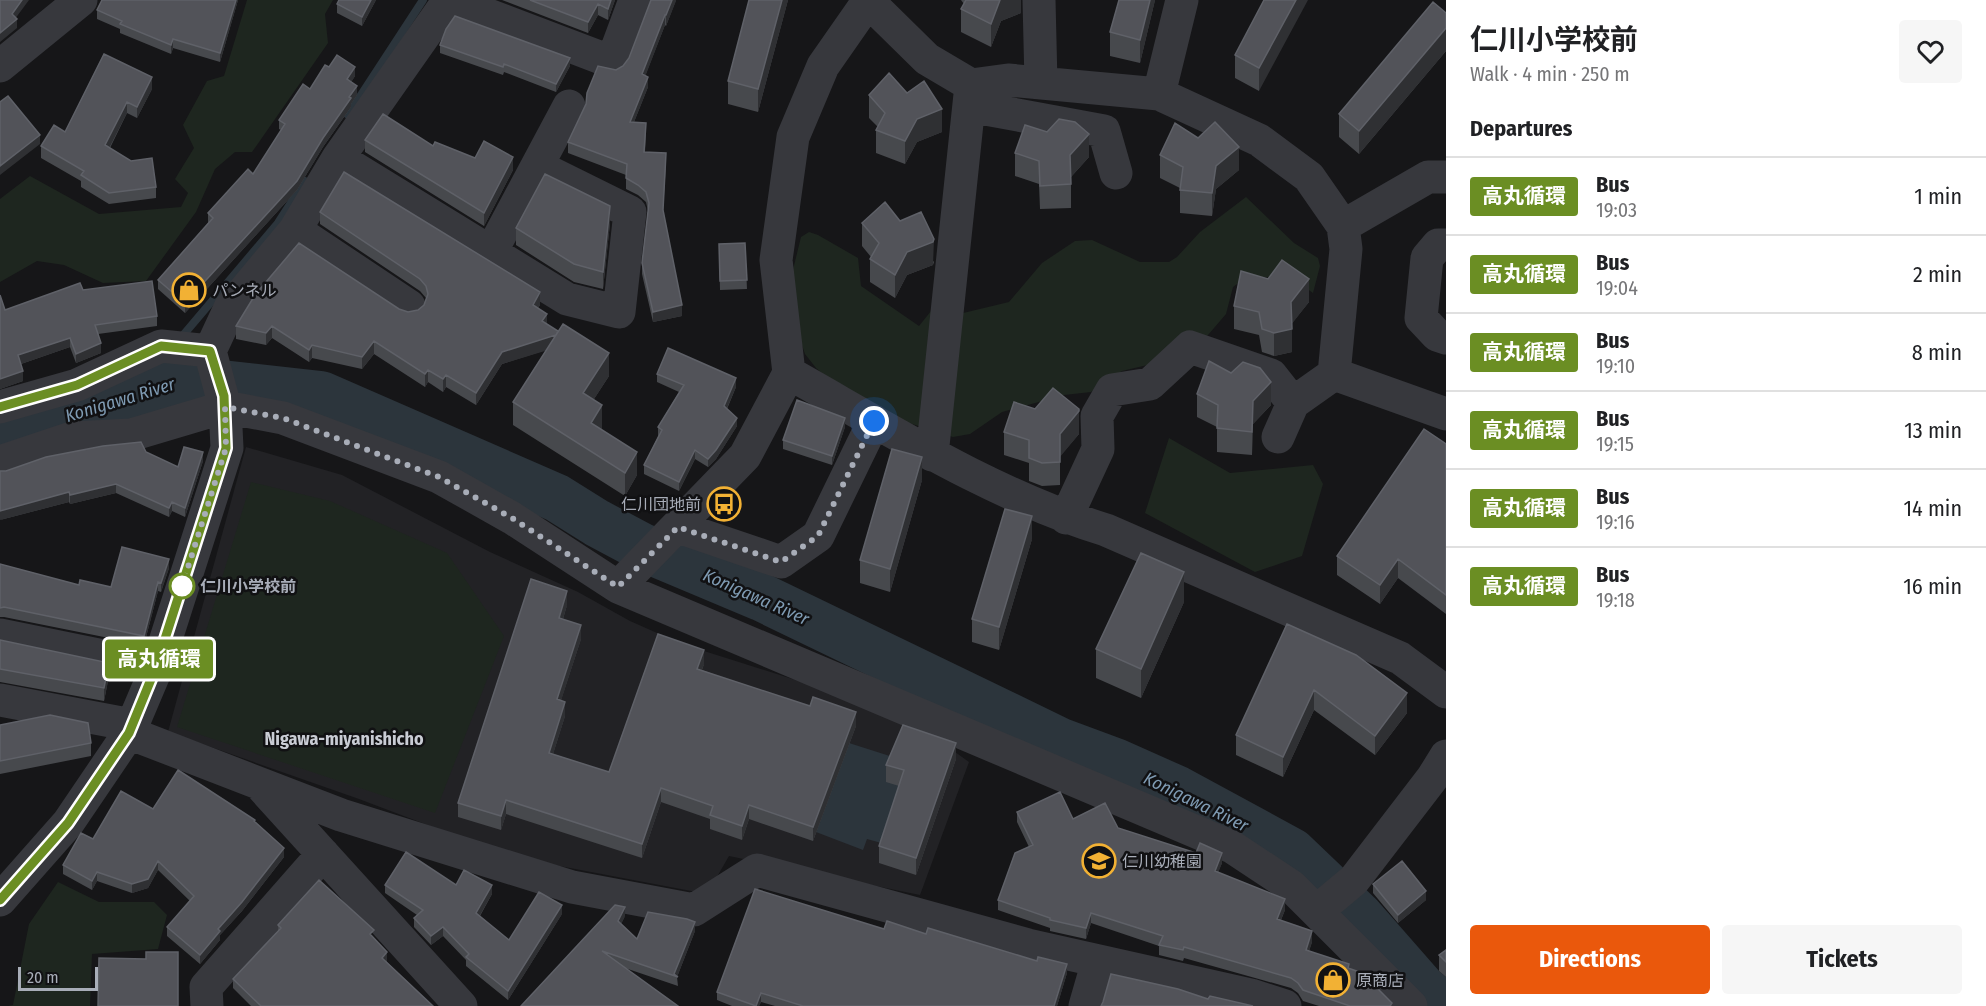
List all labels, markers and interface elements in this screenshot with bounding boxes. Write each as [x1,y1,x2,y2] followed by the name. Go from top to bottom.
[1899,20,1962,83] button: heart
[1470,23,1638,56] text: 仁川小学校前
[1470,62,1630,86] text: Walk · 4 min · 250 m
[1470,115,1572,142] text: Departures
[1596,171,1629,198] text: Bus
[1482,183,1566,209] text: 高丸循環
[1914,183,1962,210] text: 1 min
[1596,198,1637,222] text: 19:03
[1596,249,1629,276] text: Bus
[1482,261,1566,287] text: 高丸循環
[1913,261,1962,288] text: 2 min
[171,272,207,308] shop icon: パンネル
[1596,276,1638,300] text: 19:04
[212,281,276,300] place label: パンネル
[1596,327,1629,354] text: Bus
[1482,339,1566,365] text: 高丸循環
[1912,339,1962,366] text: 8 min
[1596,354,1635,378] text: 19:10
[62,373,178,427] water label: Konigawa River
[1596,405,1629,432] text: Bus
[859,406,889,436] your location
[1482,417,1566,443] text: 高丸循環
[1904,417,1962,444] text: 13 min
[1596,432,1634,456] text: 19:15
[1596,483,1629,510] text: Bus
[706,486,742,522] bus stop icon: 仁川団地前
[621,495,701,514] place label: 仁川団地前
[1482,495,1566,521] text: 高丸循環
[1904,495,1962,522] text: 14 min
[1596,510,1635,534] text: 19:16
[1596,561,1629,588] text: Bus
[700,564,813,630] water label: Konigawa River
[169,573,195,599] marker: 仁川小学校前
[1482,573,1566,599] text: 高丸循環
[1903,573,1962,600] text: 16 min
[200,577,296,596] place label: 仁川小学校前
[1596,588,1635,612] text: 19:18
[117,640,201,678] line badge: 高丸循環
[117,646,201,672] text: 高丸循環
[264,728,424,750] district label: Nigawa-miyanishicho
[1140,767,1253,837] water label: Konigawa River
[1081,843,1117,879] school or university icon: 仁川幼稚園
[1122,852,1202,871] place label: 仁川幼稚園
[1470,925,1710,994] button: Directions
[1722,925,1962,994] button: Tickets
[1315,962,1351,998] shop icon: 原商店
[18,964,98,992] scale bar
[27,968,58,987] text: 20 m
[1356,971,1404,990] place label: 原商店

